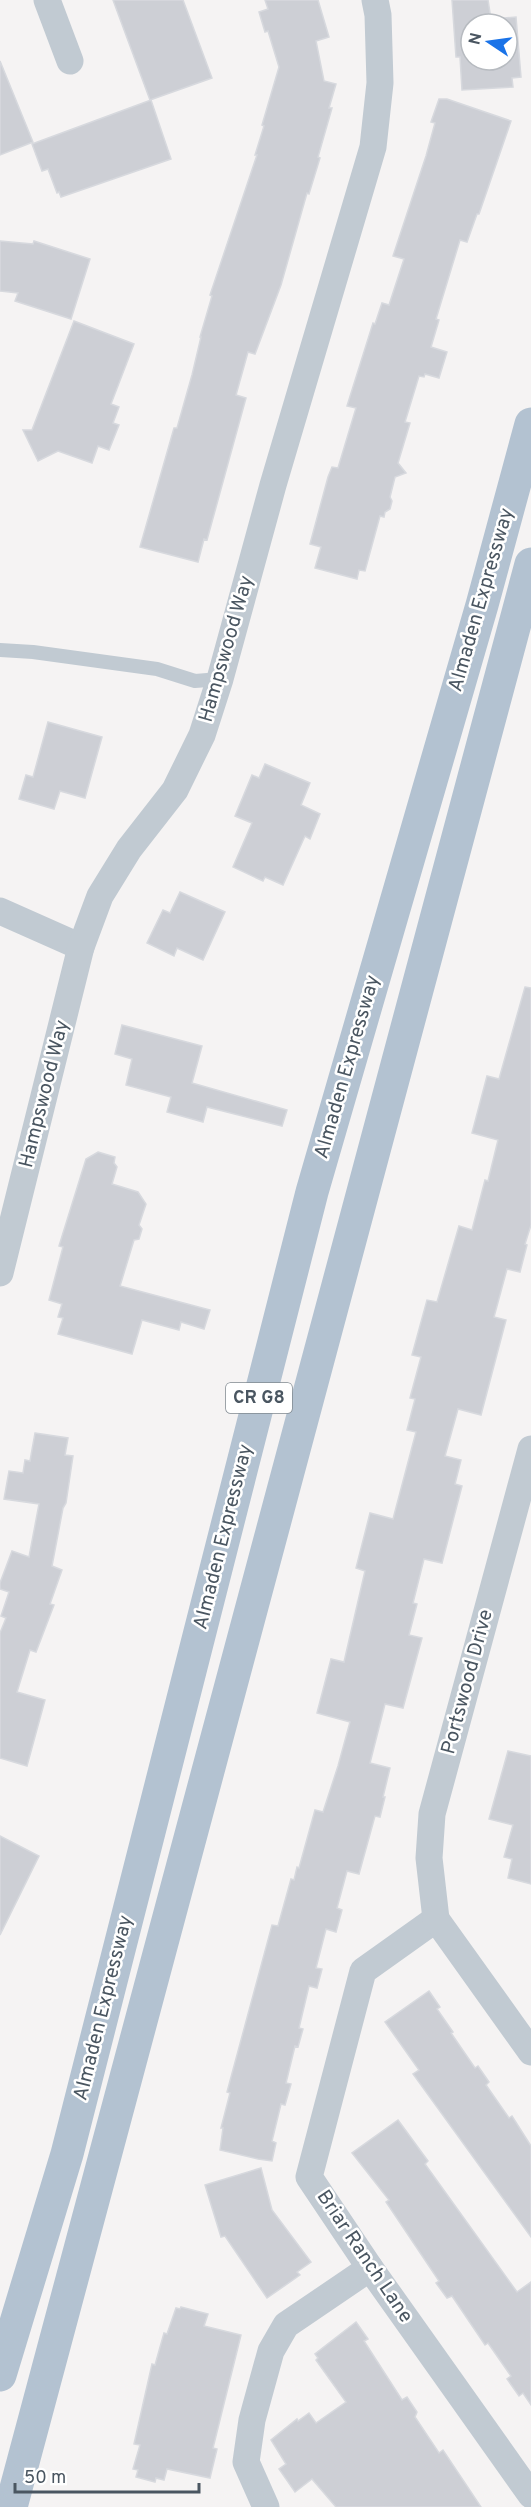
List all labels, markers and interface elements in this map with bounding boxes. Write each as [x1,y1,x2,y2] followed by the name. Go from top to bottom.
[459,12,519,72] north arrow
[465,31,487,47] text: N
[443,505,521,695] street label: Almaden Expressway
[194,573,260,725] street label: Hampswood Way
[309,972,387,1162] street label: Almaden Expressway
[14,1017,76,1171] street label: Hampswood Way
[226,1383,292,1413] road number: CR G8
[188,1442,260,1632] street label: Almaden Expressway
[436,1607,500,1757] street label: Portswood Drive
[68,1913,140,2103] street label: Almaden Expressway
[310,2186,418,2328] street label: Briar Ranch Lane
[15,2456,200,2494] scale bar
[24,2467,66,2490] text: 50 m

